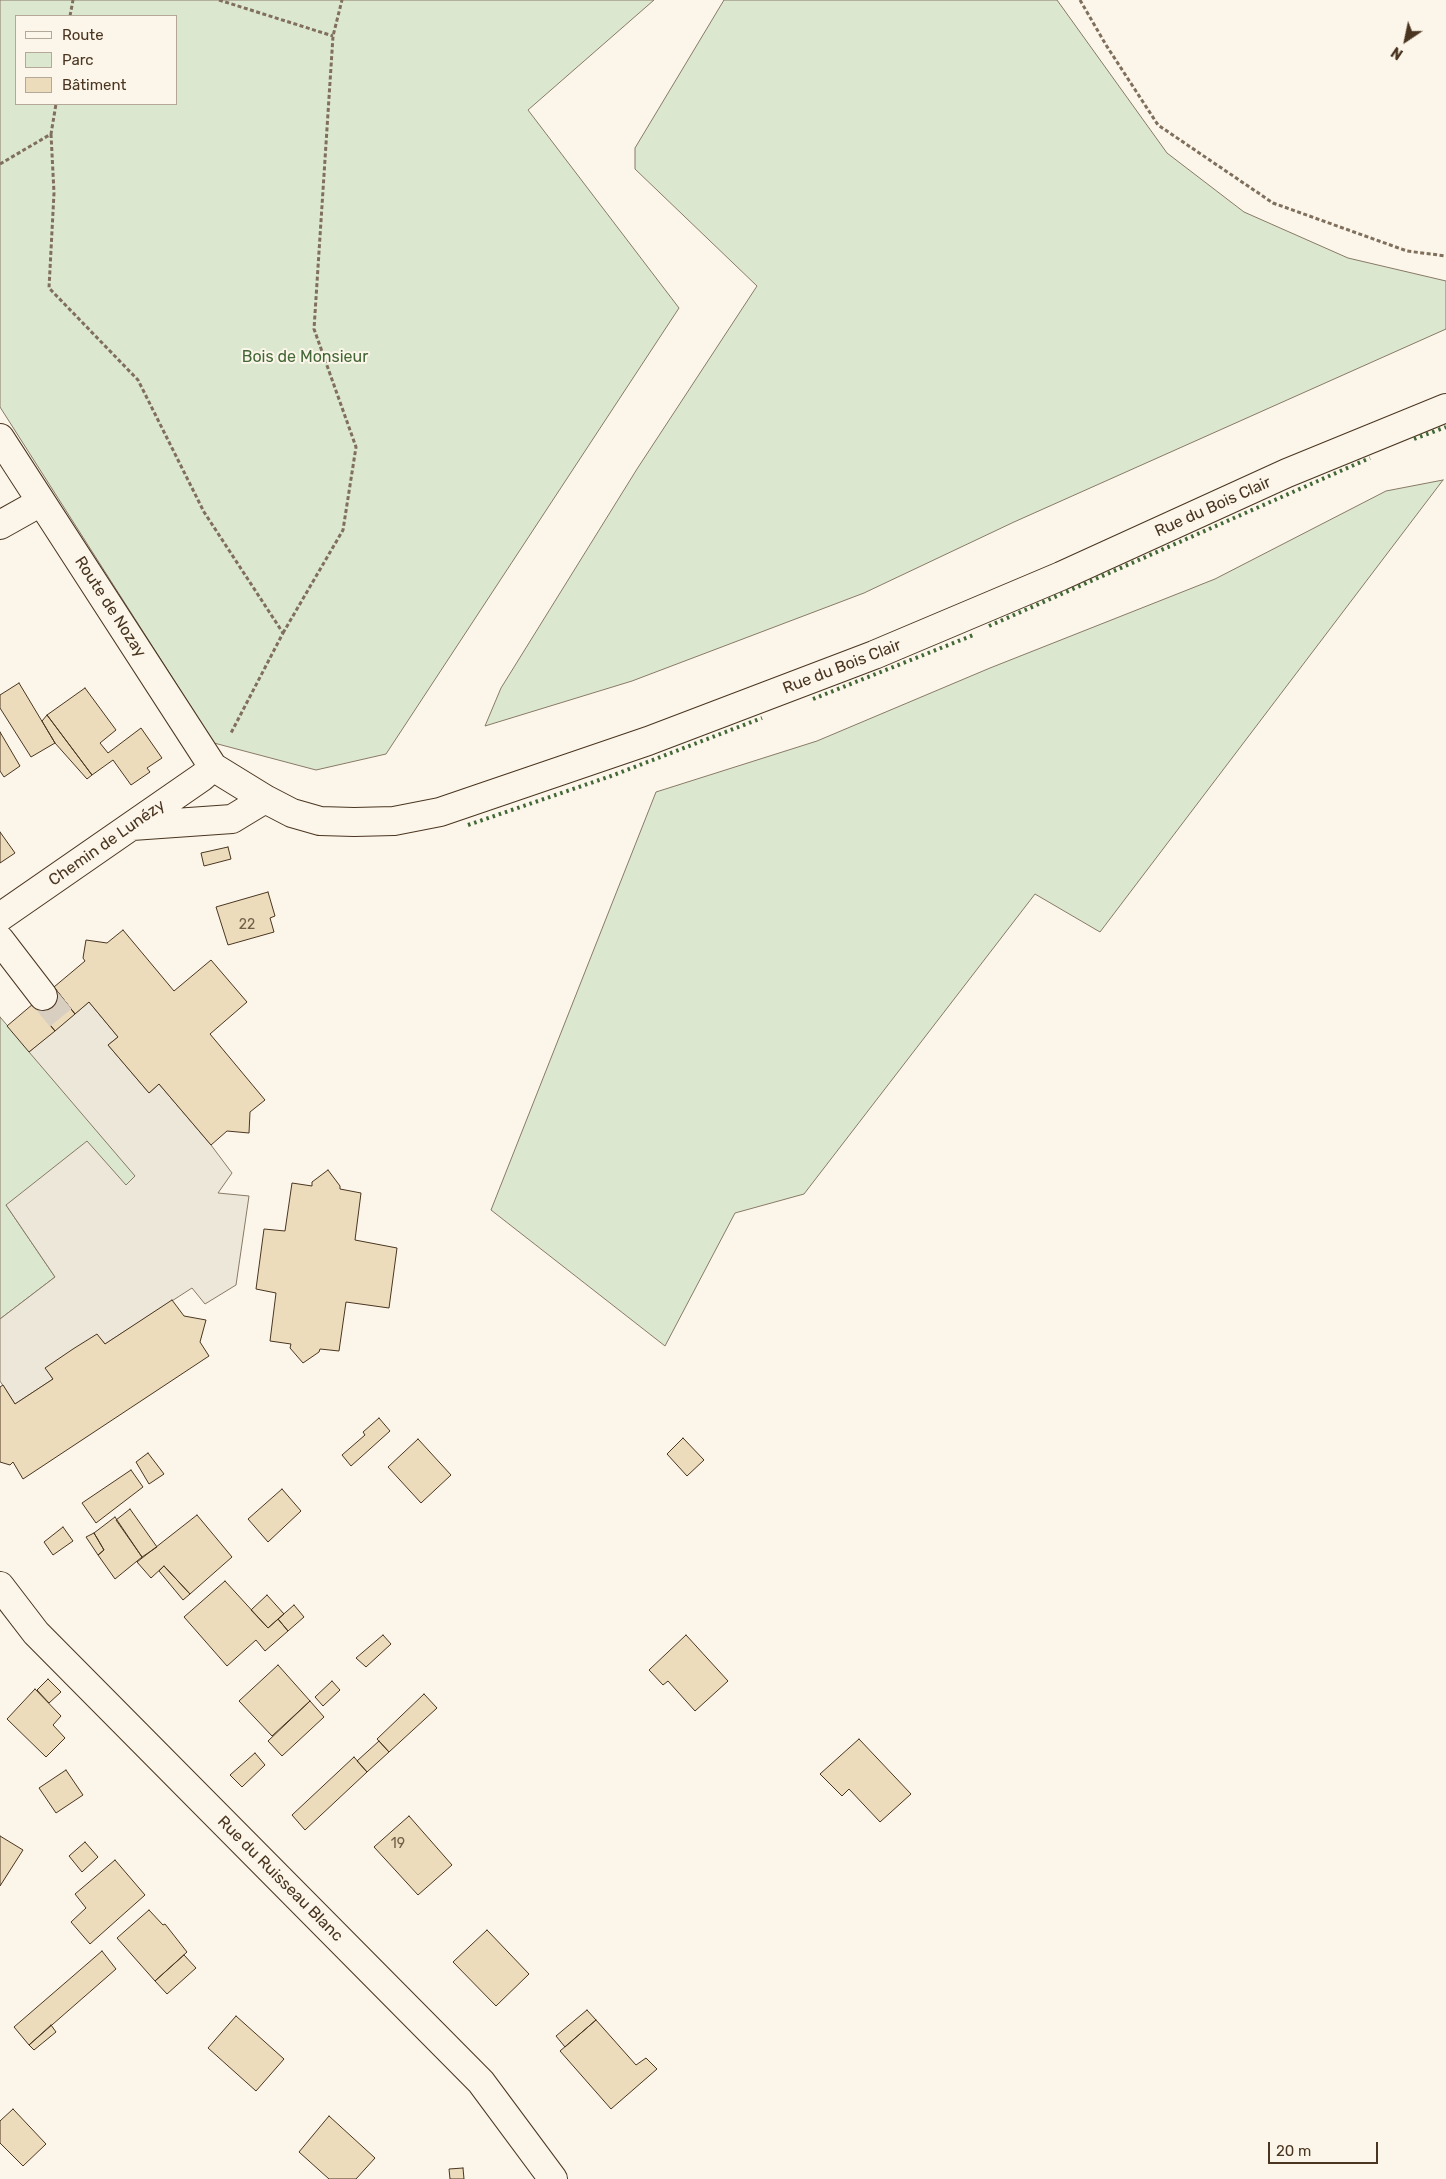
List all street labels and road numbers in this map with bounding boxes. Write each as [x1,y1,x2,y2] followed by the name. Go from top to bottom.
[1152,473,1274,541] street label: Rue du Bois Clair
[70,553,150,661] street label: Route de Nozay
[780,636,904,698] street label: Rue du Bois Clair
[45,796,169,890] street label: Chemin de Lunézy
[213,1812,347,1946] street label: Rue du Ruisseau Blanc

